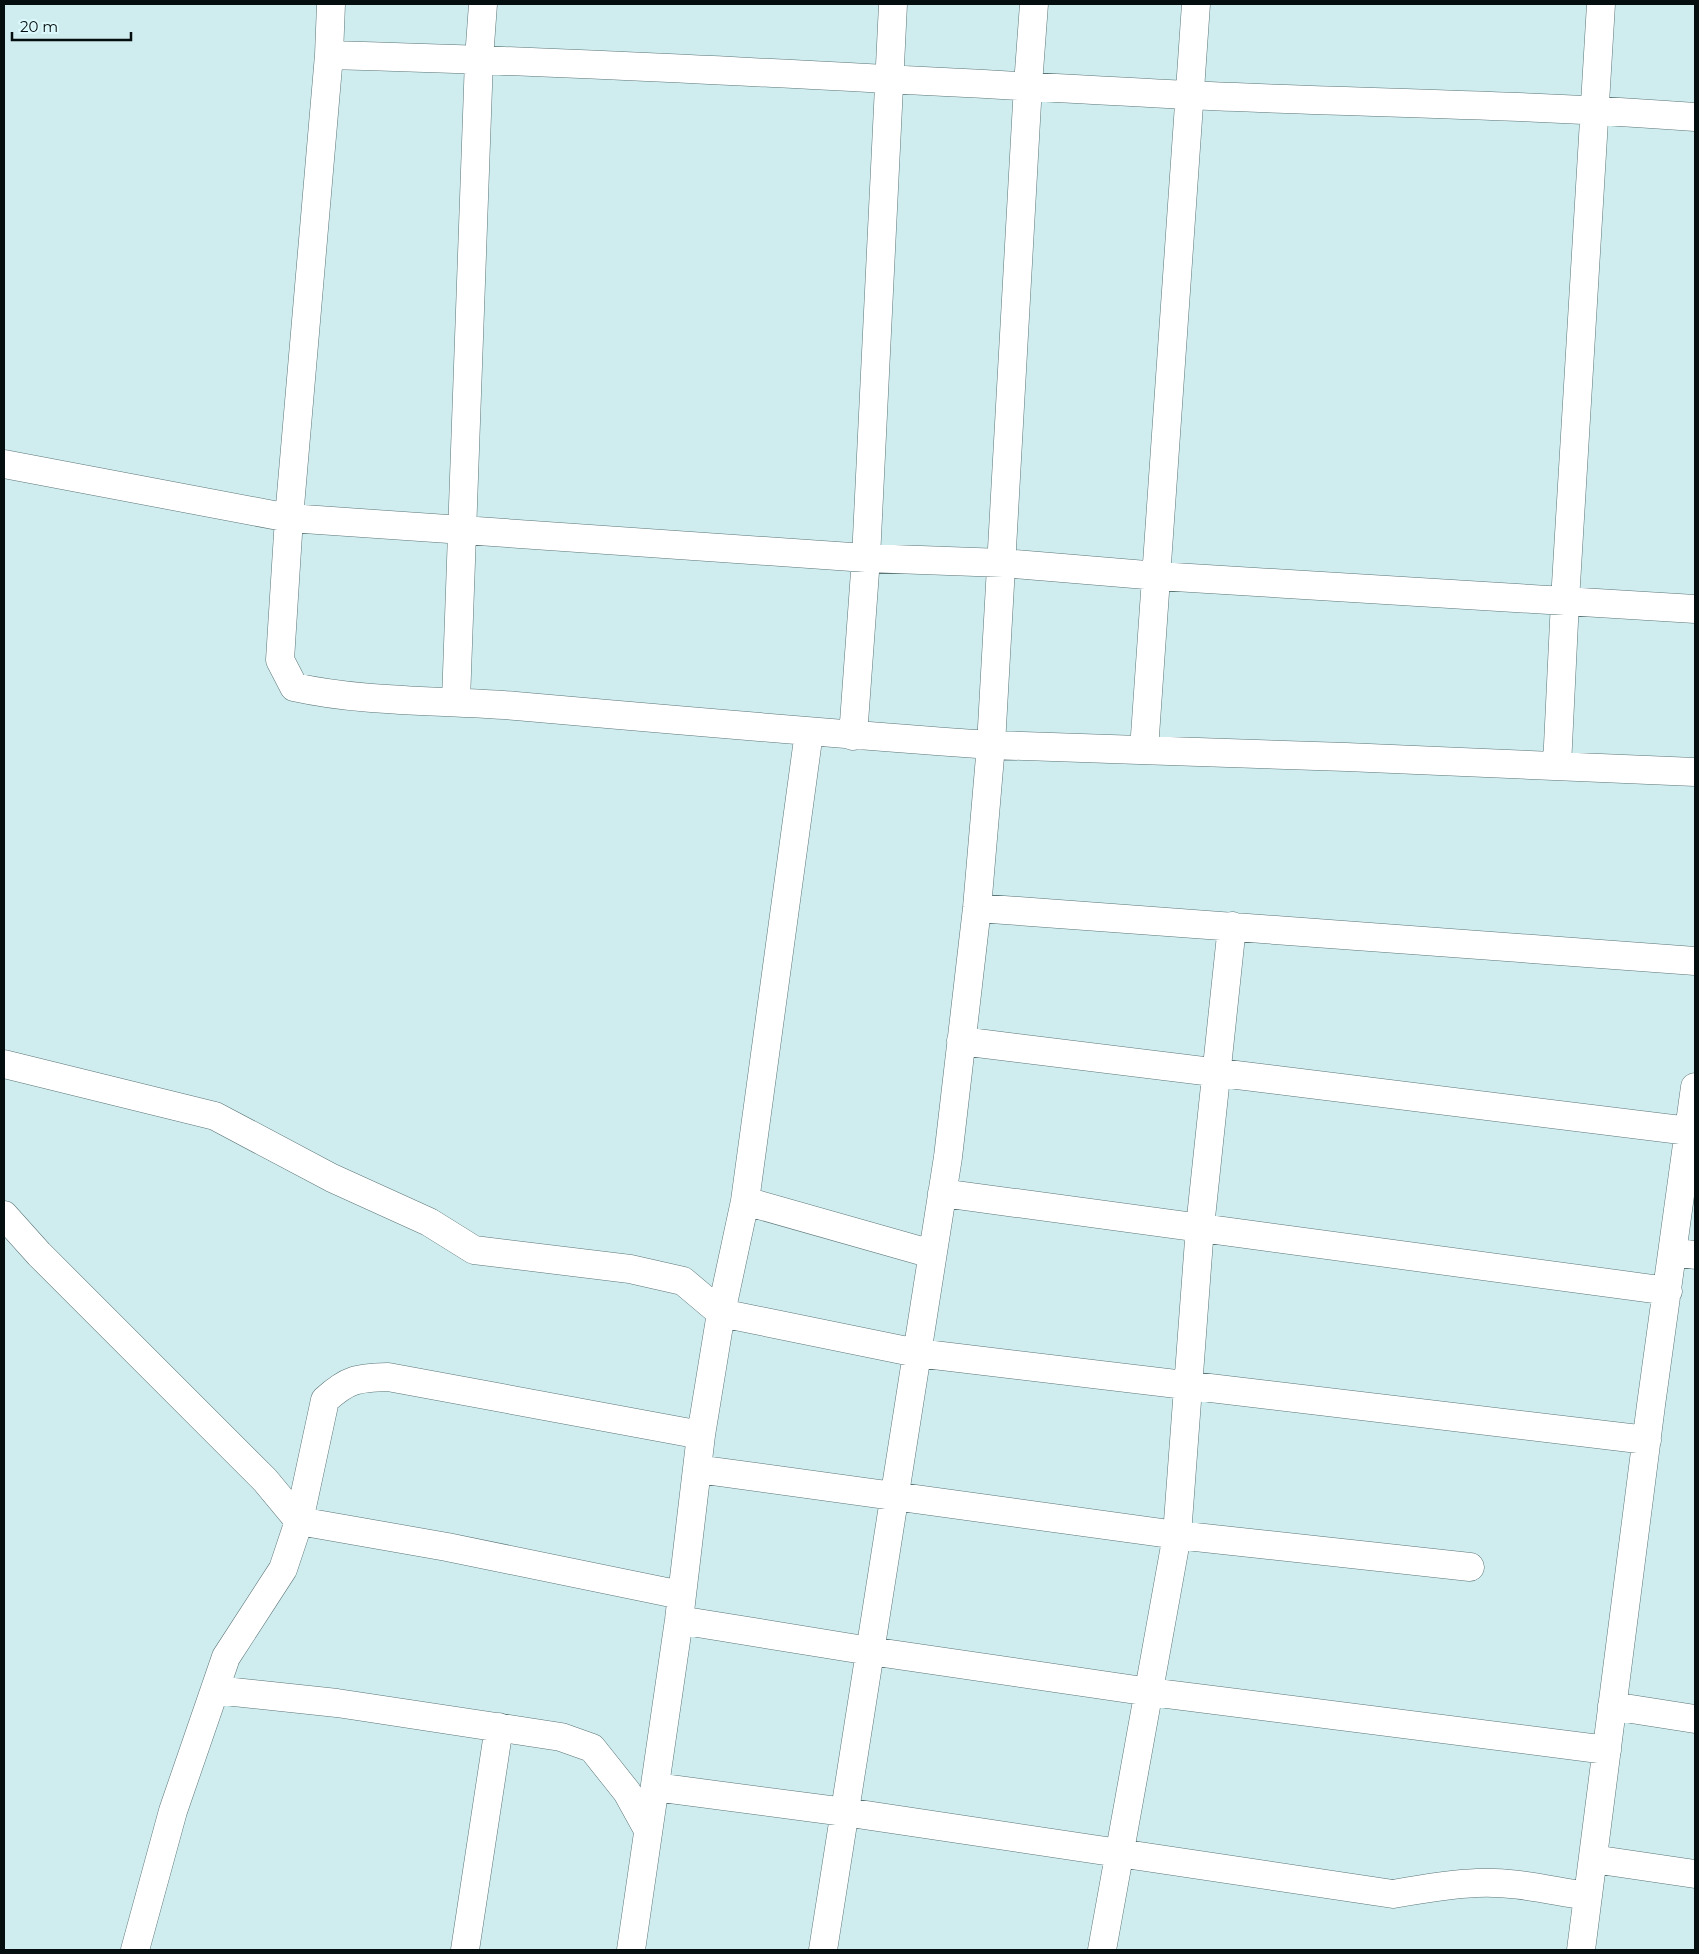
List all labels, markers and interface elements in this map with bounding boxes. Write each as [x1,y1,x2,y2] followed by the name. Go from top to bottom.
[12,10,131,42] scale bar
[20,17,58,36] text: 20 m

